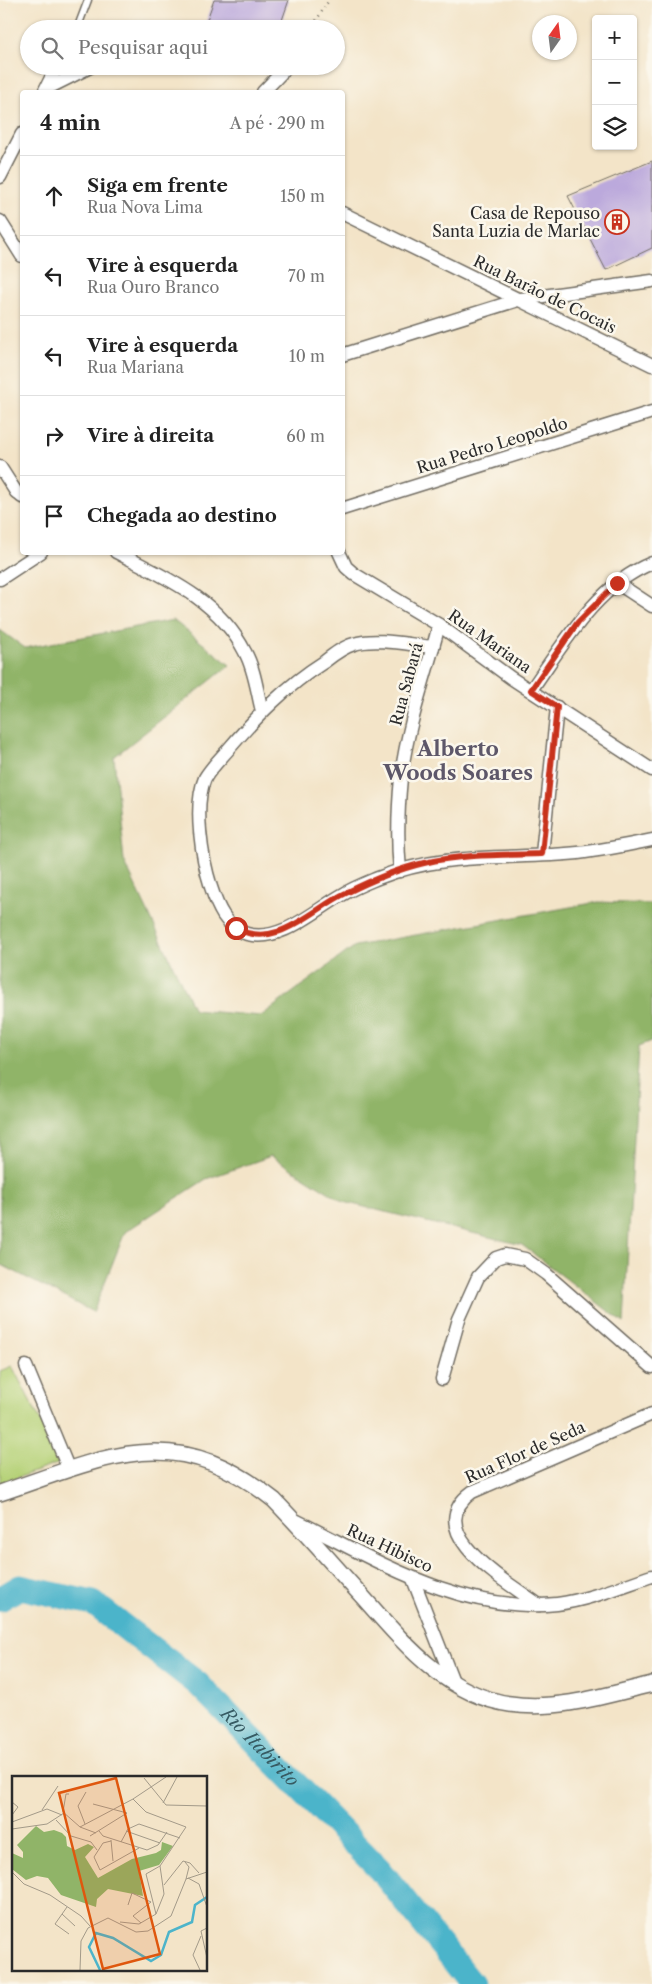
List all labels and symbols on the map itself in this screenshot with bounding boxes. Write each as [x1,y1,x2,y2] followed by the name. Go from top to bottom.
[532,15,577,60] north arrow
[432,203,600,241] place label: Casa de Repouso Santa Luzia de Marlac
[604,209,630,235] building icon: Casa de Repouso Santa Luzia de Marlac
[470,251,620,337] street label: Rua Barão de Cocais
[414,412,570,477] street label: Rua Pedro Leopoldo
[606,572,629,595] route end
[445,605,536,677] street label: Rua Mariana
[385,640,427,728] street label: Rua Sabará
[382,736,533,785] district label: Alberto Woods Soares
[225,917,248,940] route start
[462,1416,589,1487] street label: Rua Flor de Seda
[344,1519,436,1577] street label: Rua Hibisco
[215,1701,303,1791] water label: Rio Itabirito
[12,1776,208,1972] inset map

